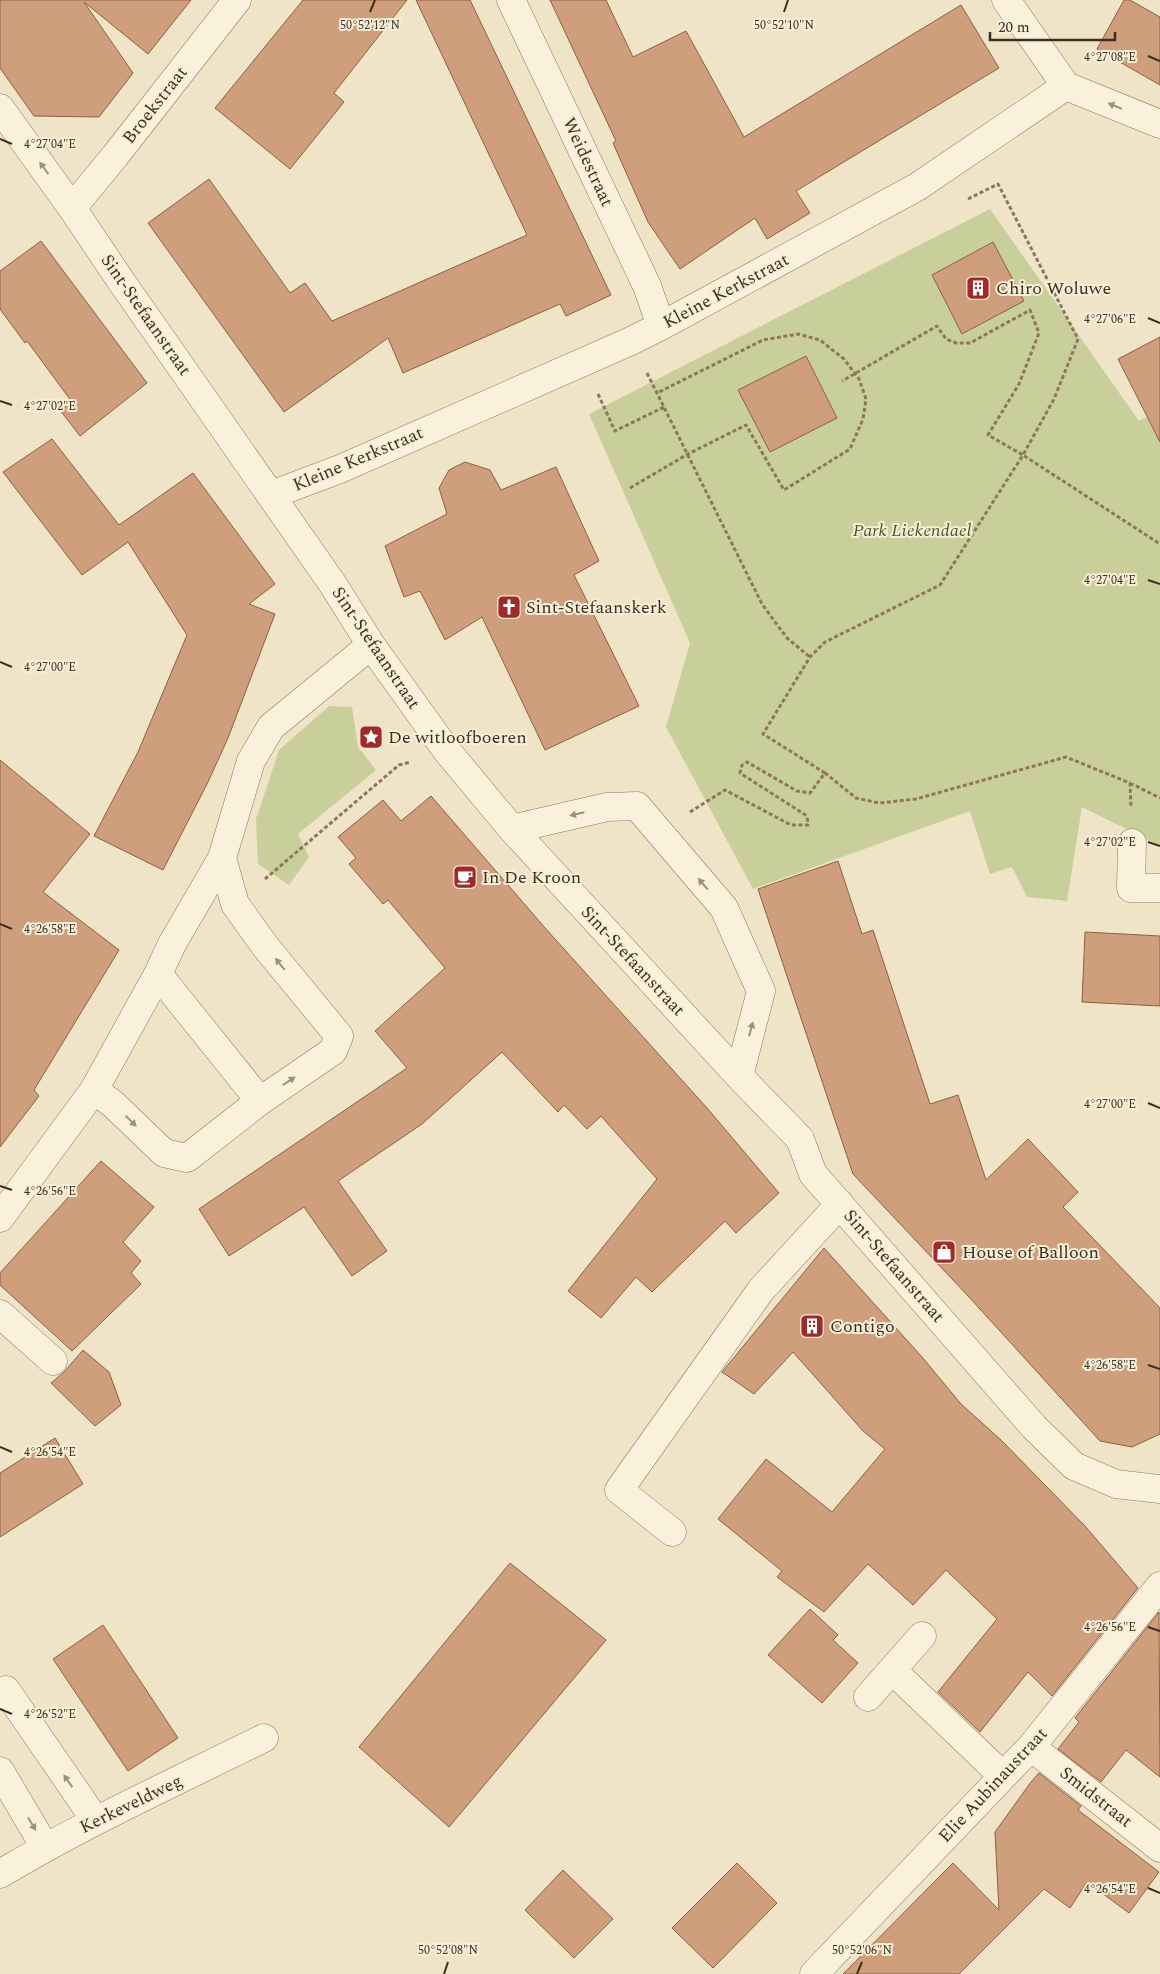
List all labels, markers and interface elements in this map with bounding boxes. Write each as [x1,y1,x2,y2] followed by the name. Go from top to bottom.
[990,10,1115,42] scale bar
[340,16,400,35] text: 50°52'12"N
[754,16,814,35] text: 50°52'10"N
[998,16,1030,39] text: 20 m
[1084,48,1136,67] text: 4°27'08"E
[116,60,194,150] street label: Broekstraat
[1108,101,1122,109] one-way arrow
[556,113,620,211] street label: Weidestraat
[24,135,76,154] text: 4°27'04"E
[39,161,49,175] one-way arrow
[658,246,794,336] street label: Kleine Kerkstraat
[94,249,198,381] street label: Sint-Stefaanstraat
[965,275,991,301] building icon: Chiro Woluwe
[996,275,1111,302] place label: Chiro Woluwe
[1084,310,1136,329] text: 4°27'06"E
[24,397,76,416] text: 4°27'02"E
[289,419,427,499] street label: Kleine Kerkstraat
[853,517,972,544] park label: Park Liekendael
[1084,571,1136,590] text: 4°27'04"E
[325,581,427,715] street label: Sint-Stefaanstraat
[496,594,522,620] church icon: Sint-Stefaanskerk
[526,594,667,621] place label: Sint-Stefaanskerk
[24,658,76,677] text: 4°27'00"E
[358,724,384,750] place icon: De witloofboeren
[388,724,527,751] place label: De witloofboeren
[570,810,585,818] one-way arrow
[1084,833,1136,852] text: 4°27'02"E
[452,864,478,890] cafe icon: In De Kroon
[482,864,581,891] place label: In De Kroon
[697,877,708,890] one-way arrow
[574,900,692,1022] street label: Sint-Stefaanstraat
[24,920,76,939] text: 4°26'58"E
[274,957,285,970] one-way arrow
[748,1021,756,1036] one-way arrow
[282,1076,296,1086] one-way arrow
[1084,1095,1136,1114] text: 4°27'00"E
[125,1115,137,1127] one-way arrow
[24,1182,76,1201] text: 4°26'56"E
[837,1203,951,1329] street label: Sint-Stefaanstraat
[931,1239,957,1265] shop icon: House of Balloon
[962,1239,1099,1266] place label: House of Balloon
[799,1313,825,1339] building icon: Contigo
[830,1313,895,1340] place label: Contigo
[1084,1356,1136,1375] text: 4°26'58"E
[24,1443,76,1462] text: 4°26'54"E
[1084,1618,1136,1637] text: 4°26'56"E
[24,1705,76,1724] text: 4°26'52"E
[932,1721,1054,1849] street label: Elie Aubinaustraat
[1054,1760,1138,1834] street label: Smidstraat
[75,1767,187,1841] street label: Kerkeveldweg
[63,1774,73,1787] one-way arrow
[27,1818,36,1831] one-way arrow
[1084,1880,1136,1899] text: 4°26'54"E
[418,1941,478,1960] text: 50°52'08"N
[832,1941,892,1960] text: 50°52'06"N

